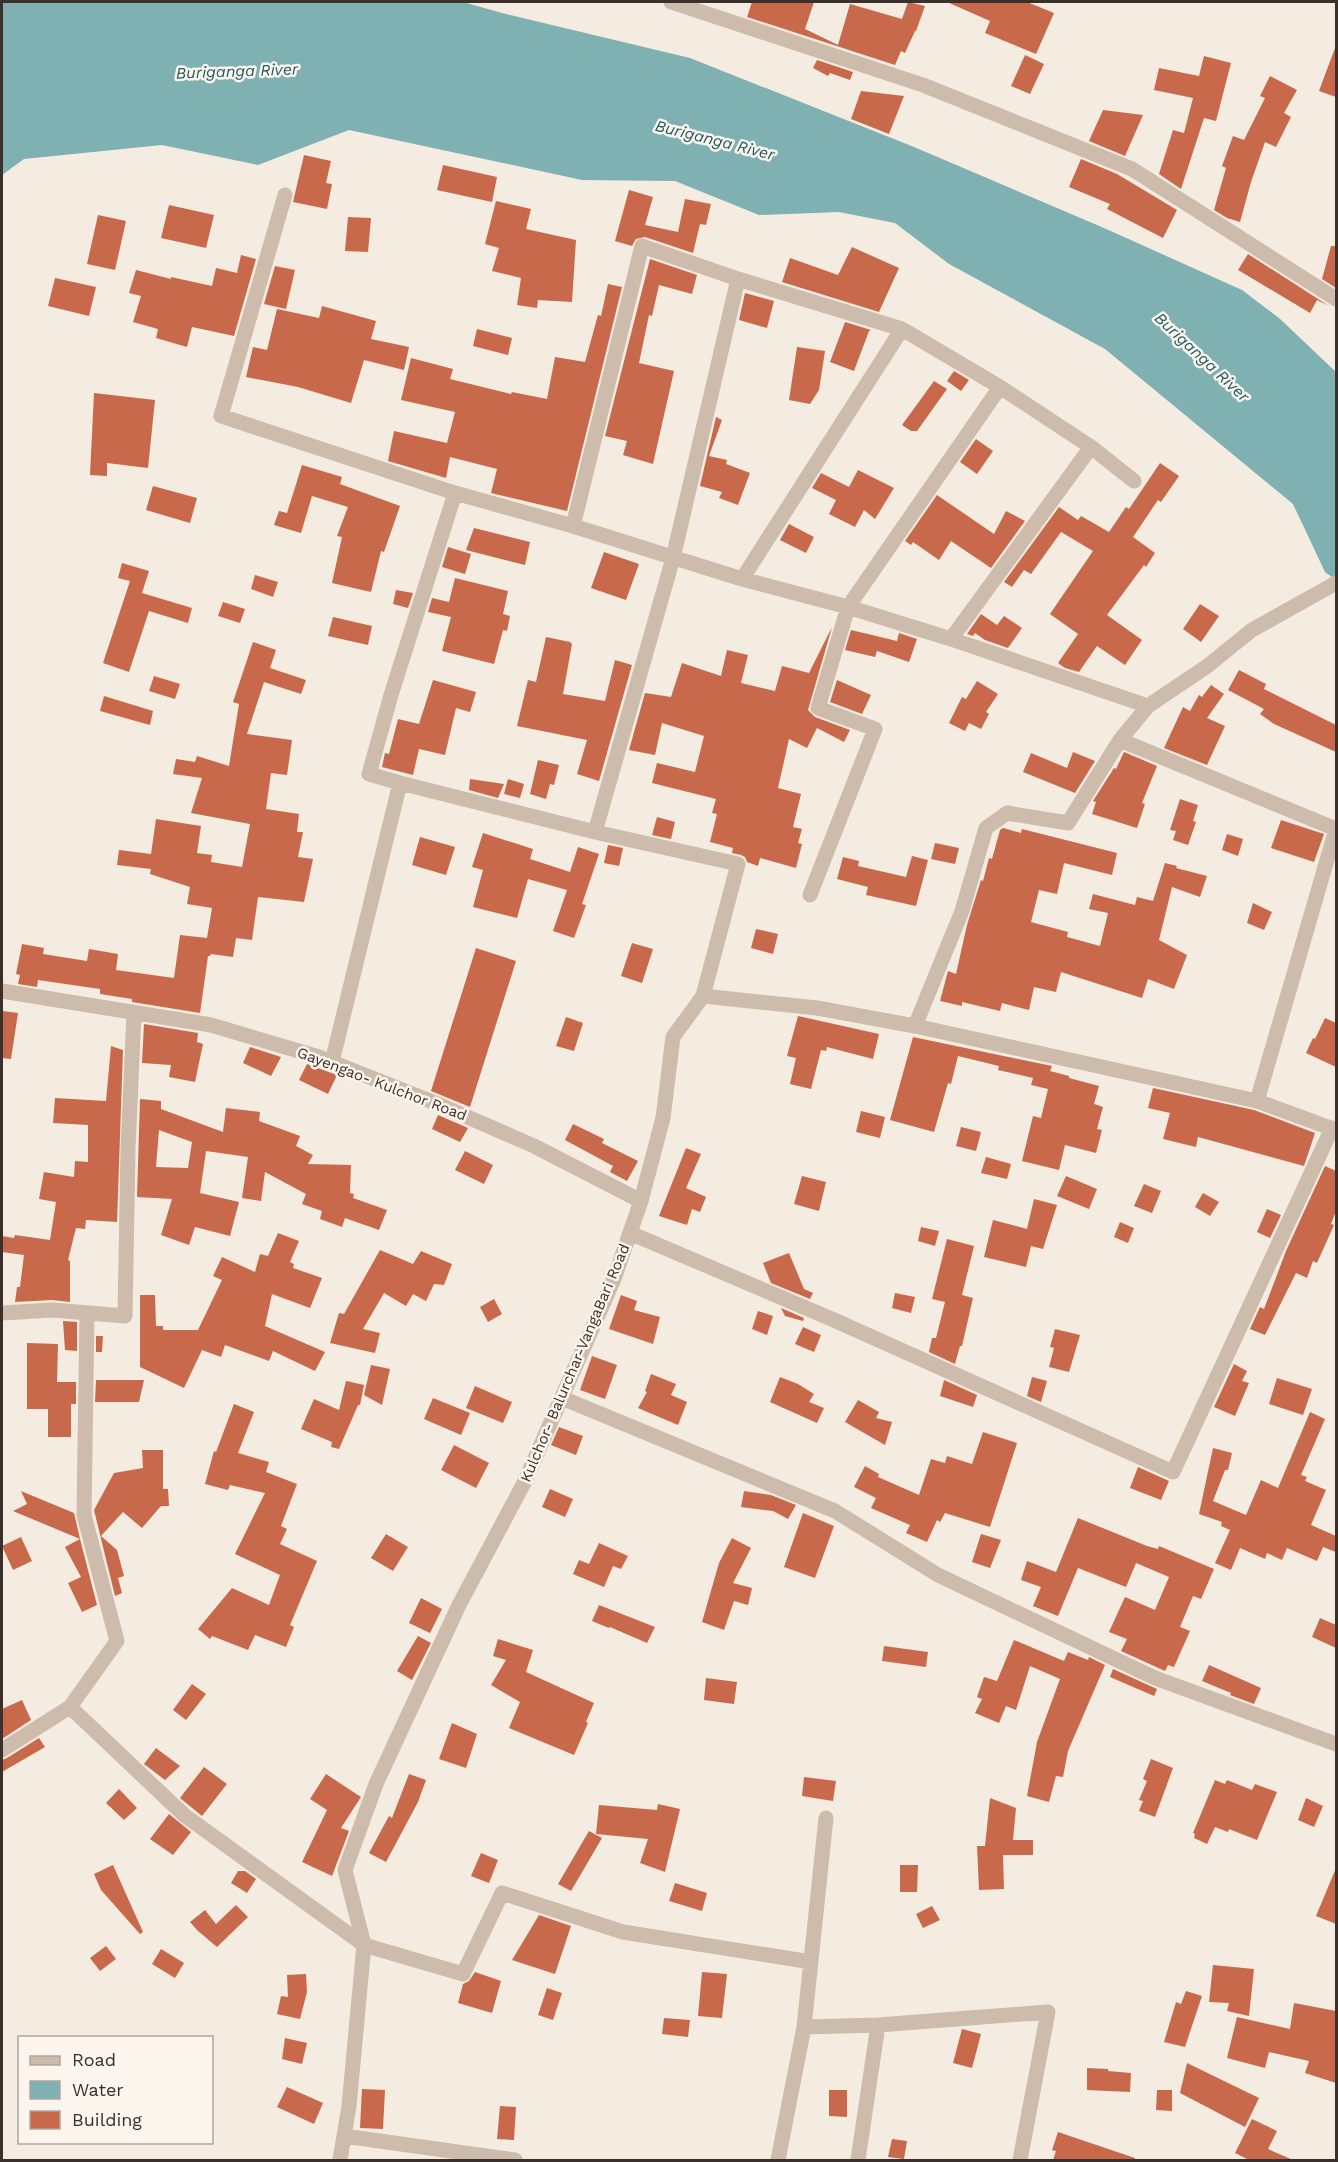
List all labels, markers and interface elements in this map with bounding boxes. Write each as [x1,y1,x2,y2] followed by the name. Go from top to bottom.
[176,59,299,83] water label: Buriganga River
[653,116,777,164] water label: Buriganga River
[1151,308,1254,406] water label: Buriganga River
[295,1043,469,1125] street label: Gayengao- Kulchor Road
[517,1241,633,1485] street label: Kulchor- Balurchar-VangaBari Road
[18,2036,213,2144] legend
[72,2049,116,2070] text: Road
[72,2079,124,2100] text: Water
[72,2109,142,2130] text: Building

